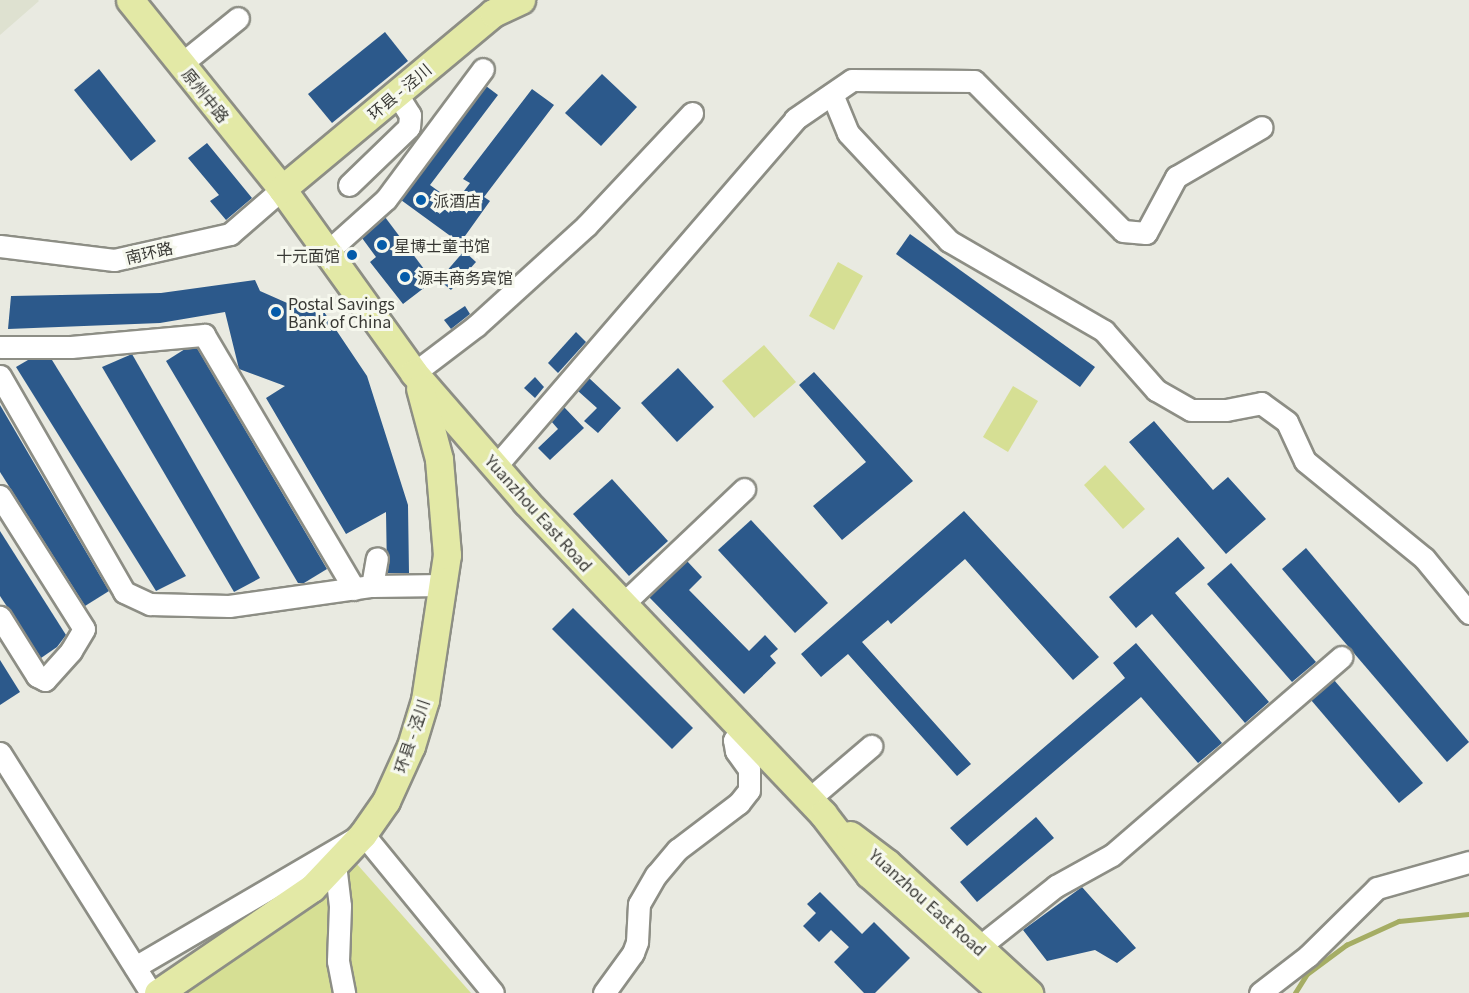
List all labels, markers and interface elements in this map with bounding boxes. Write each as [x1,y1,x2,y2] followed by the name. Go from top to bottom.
[363,59,435,123] street label: 环县 - 泾川
[178,64,234,126] street label: 原州中路
[433,190,481,210] place label: 派酒店
[414,193,428,207] marker: 派酒店
[394,235,490,255] place label: 星博士童书馆
[123,237,175,267] street label: 南环路
[375,238,389,252] marker: 星博士童书馆
[276,245,340,265] place label: 十元面馆
[345,248,359,262] marker: 十元面馆
[417,267,513,287] place label: 源丰商务宾馆
[398,270,412,284] marker: 源丰商务宾馆
[288,293,395,331] place label: Postal Savings Bank of China
[269,305,283,319] marker: Postal Savings Bank of China
[482,451,596,575] street label: Yuanzhou East Road
[389,697,433,775] street label: 环县 - 泾川
[866,845,990,959] street label: Yuanzhou East Road

